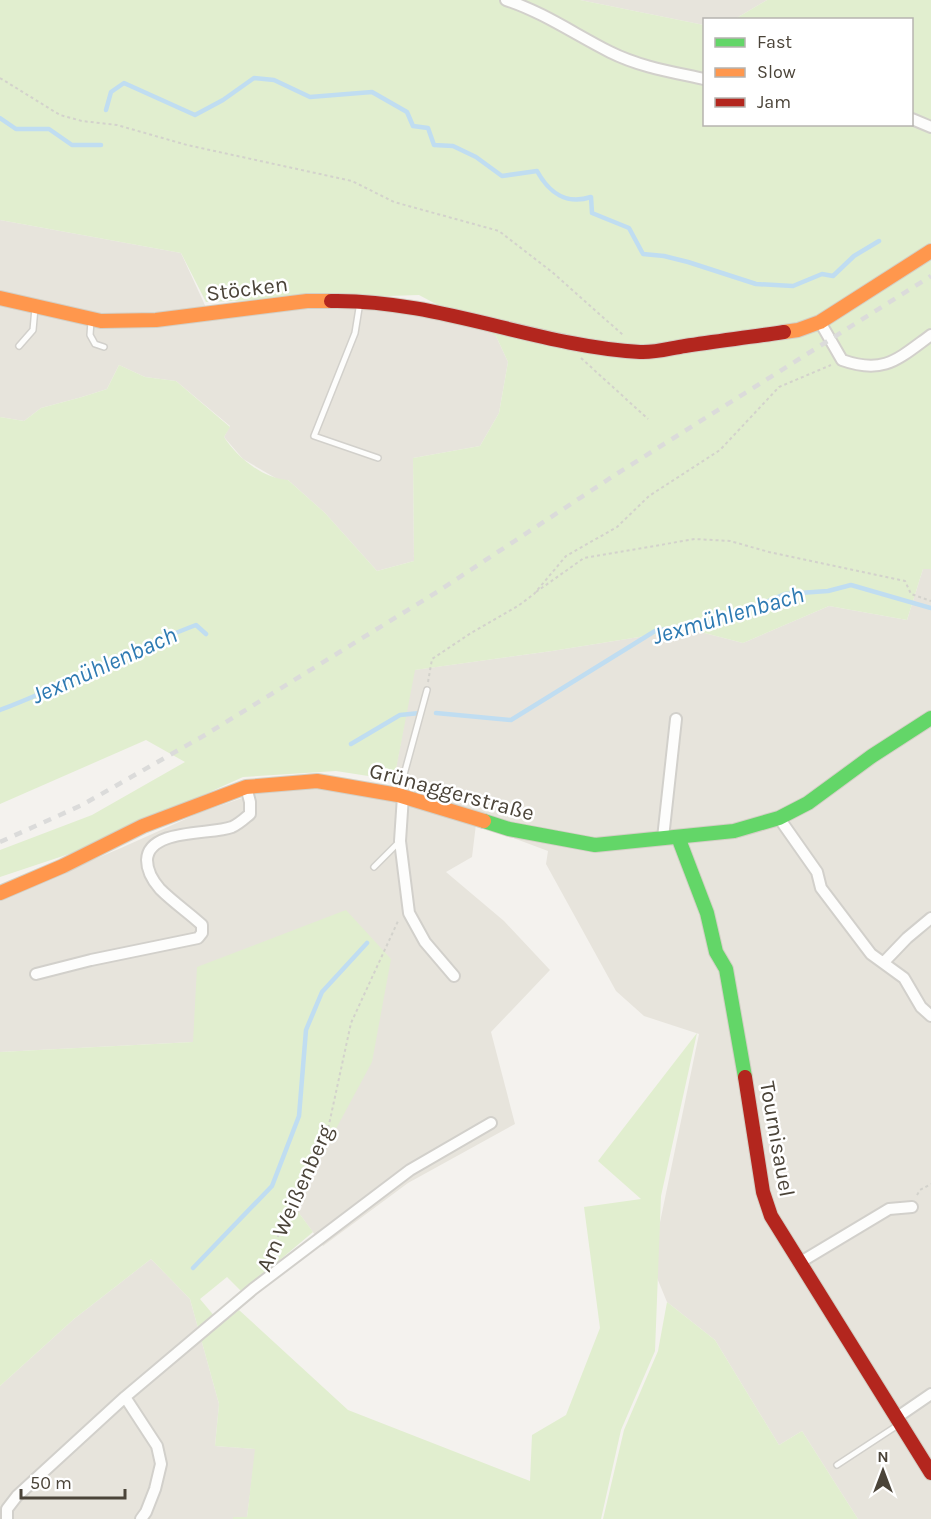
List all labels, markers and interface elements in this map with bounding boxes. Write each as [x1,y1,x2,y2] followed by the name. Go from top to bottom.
[703,18,913,126] legend
[757,31,792,53] text: Fast
[757,61,796,83] text: Slow
[757,91,791,113] text: Jam
[205,271,289,307] street label: Stöcken
[649,580,807,650] water label: Jexmühlenbach
[27,620,181,710] water label: Jexmühlenbach
[366,757,537,826] street label: Grünaggerstraße
[754,1079,800,1199] street label: Tournisauel
[251,1121,339,1276] street label: Am Weißenberg
[853,1441,913,1501] north arrow
[877,1447,889,1466] text: N
[21,1462,124,1500] scale bar
[30,1472,72,1494] text: 50 m

